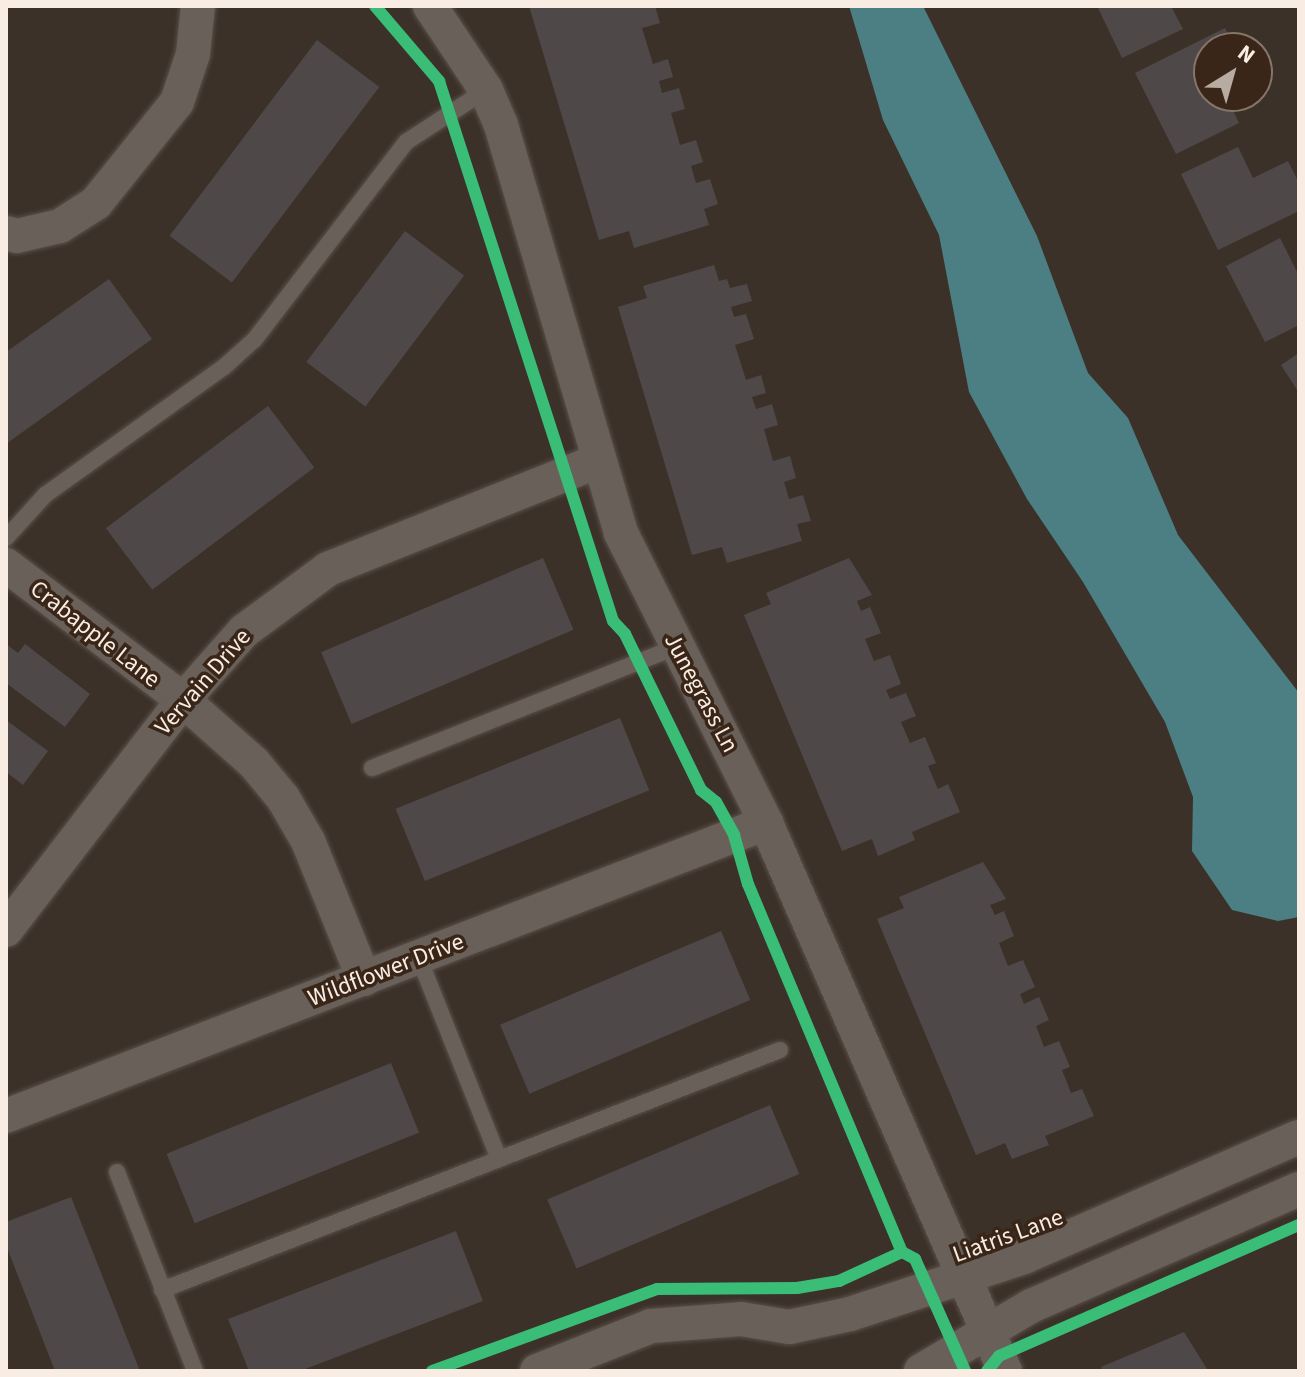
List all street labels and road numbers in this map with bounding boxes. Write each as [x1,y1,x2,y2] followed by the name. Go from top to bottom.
[24,574,166,694] street label: Crabapple Lane
[149,623,257,741] street label: Vervain Drive
[658,628,744,758] street label: Junegrass Ln
[304,927,468,1013] street label: Wildflower Drive
[949,1203,1067,1269] street label: Liatris Lane

